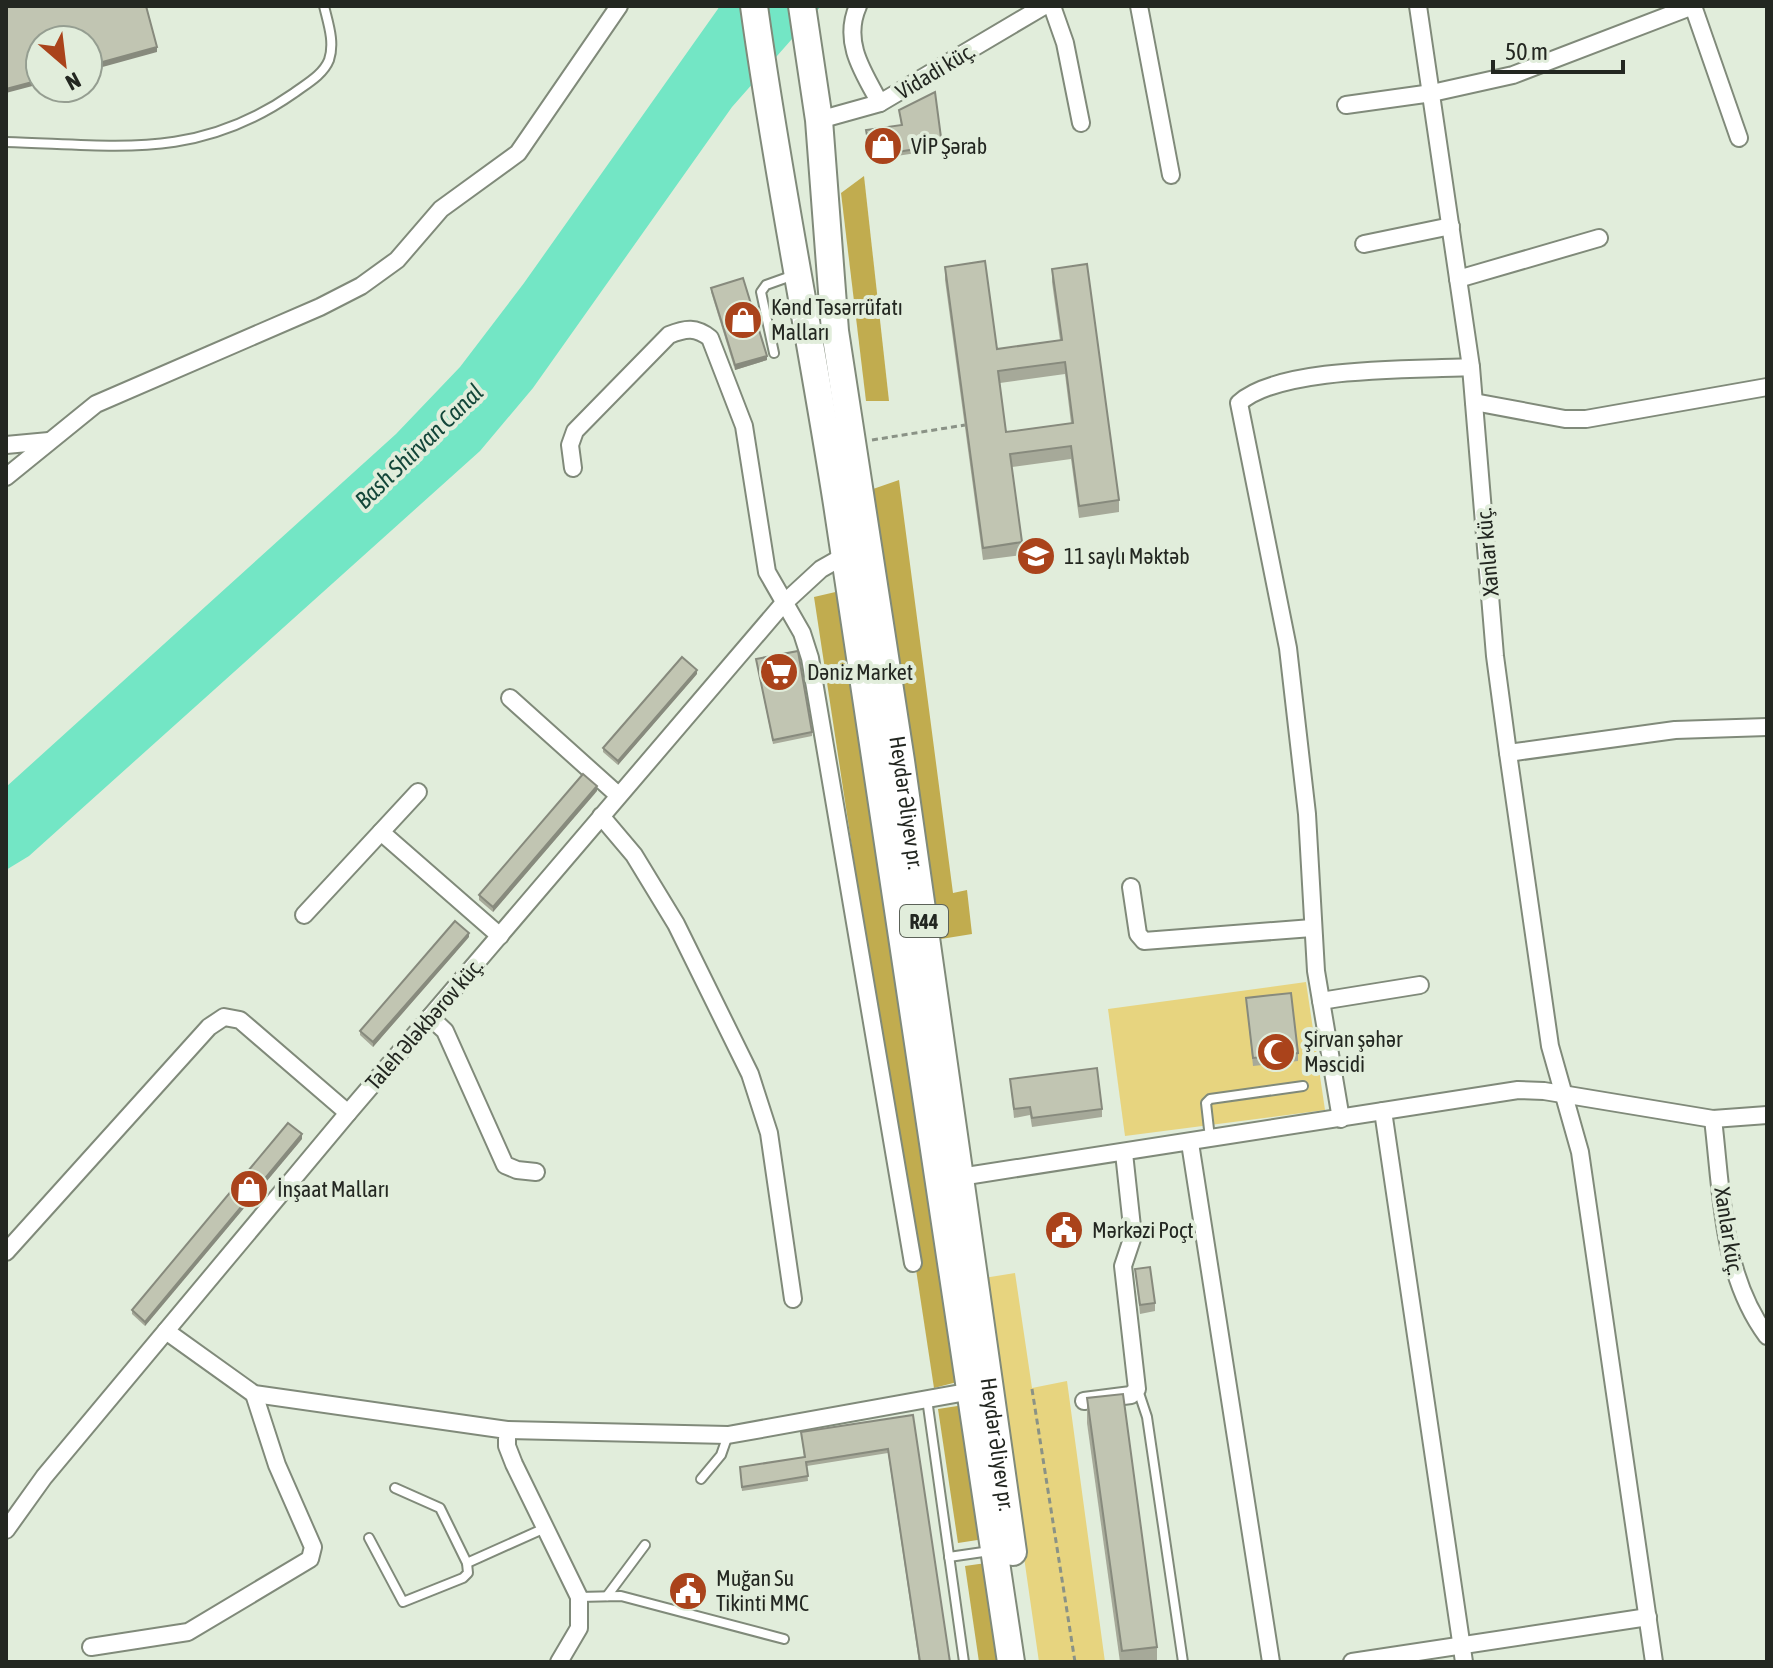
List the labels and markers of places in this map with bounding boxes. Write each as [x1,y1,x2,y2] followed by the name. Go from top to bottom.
[862,125,904,167] shop icon: VİP Şərab
[911,133,987,159] place label: VİP Şərab
[771,294,903,345] place label: Kənd Təsərrüfatı Malları
[722,299,764,341] shop icon: Kənd Təsərrüfatı Malları
[1015,535,1057,577] school or university icon: 11 saylı Məktəb
[1064,543,1190,569] place label: 11 saylı Məktəb
[758,651,800,693] supermarket icon: Dəniz Market
[807,659,913,685] place label: Dəniz Market
[1304,1026,1403,1077] place label: Şirvan şəhər Məscidi
[1255,1031,1297,1073] mosque icon: Şirvan şəhər Məscidi
[228,1168,270,1210] shop icon: İnşaat Malları
[277,1176,389,1202] place label: İnşaat Malları
[1043,1209,1085,1251] public building icon: Mərkəzi Poçt
[1092,1217,1194,1243] place label: Mərkəzi Poçt
[716,1565,809,1616] place label: Muğan Su Tikinti MMC
[667,1570,709,1612] public building icon: Muğan Su Tikinti MMC

